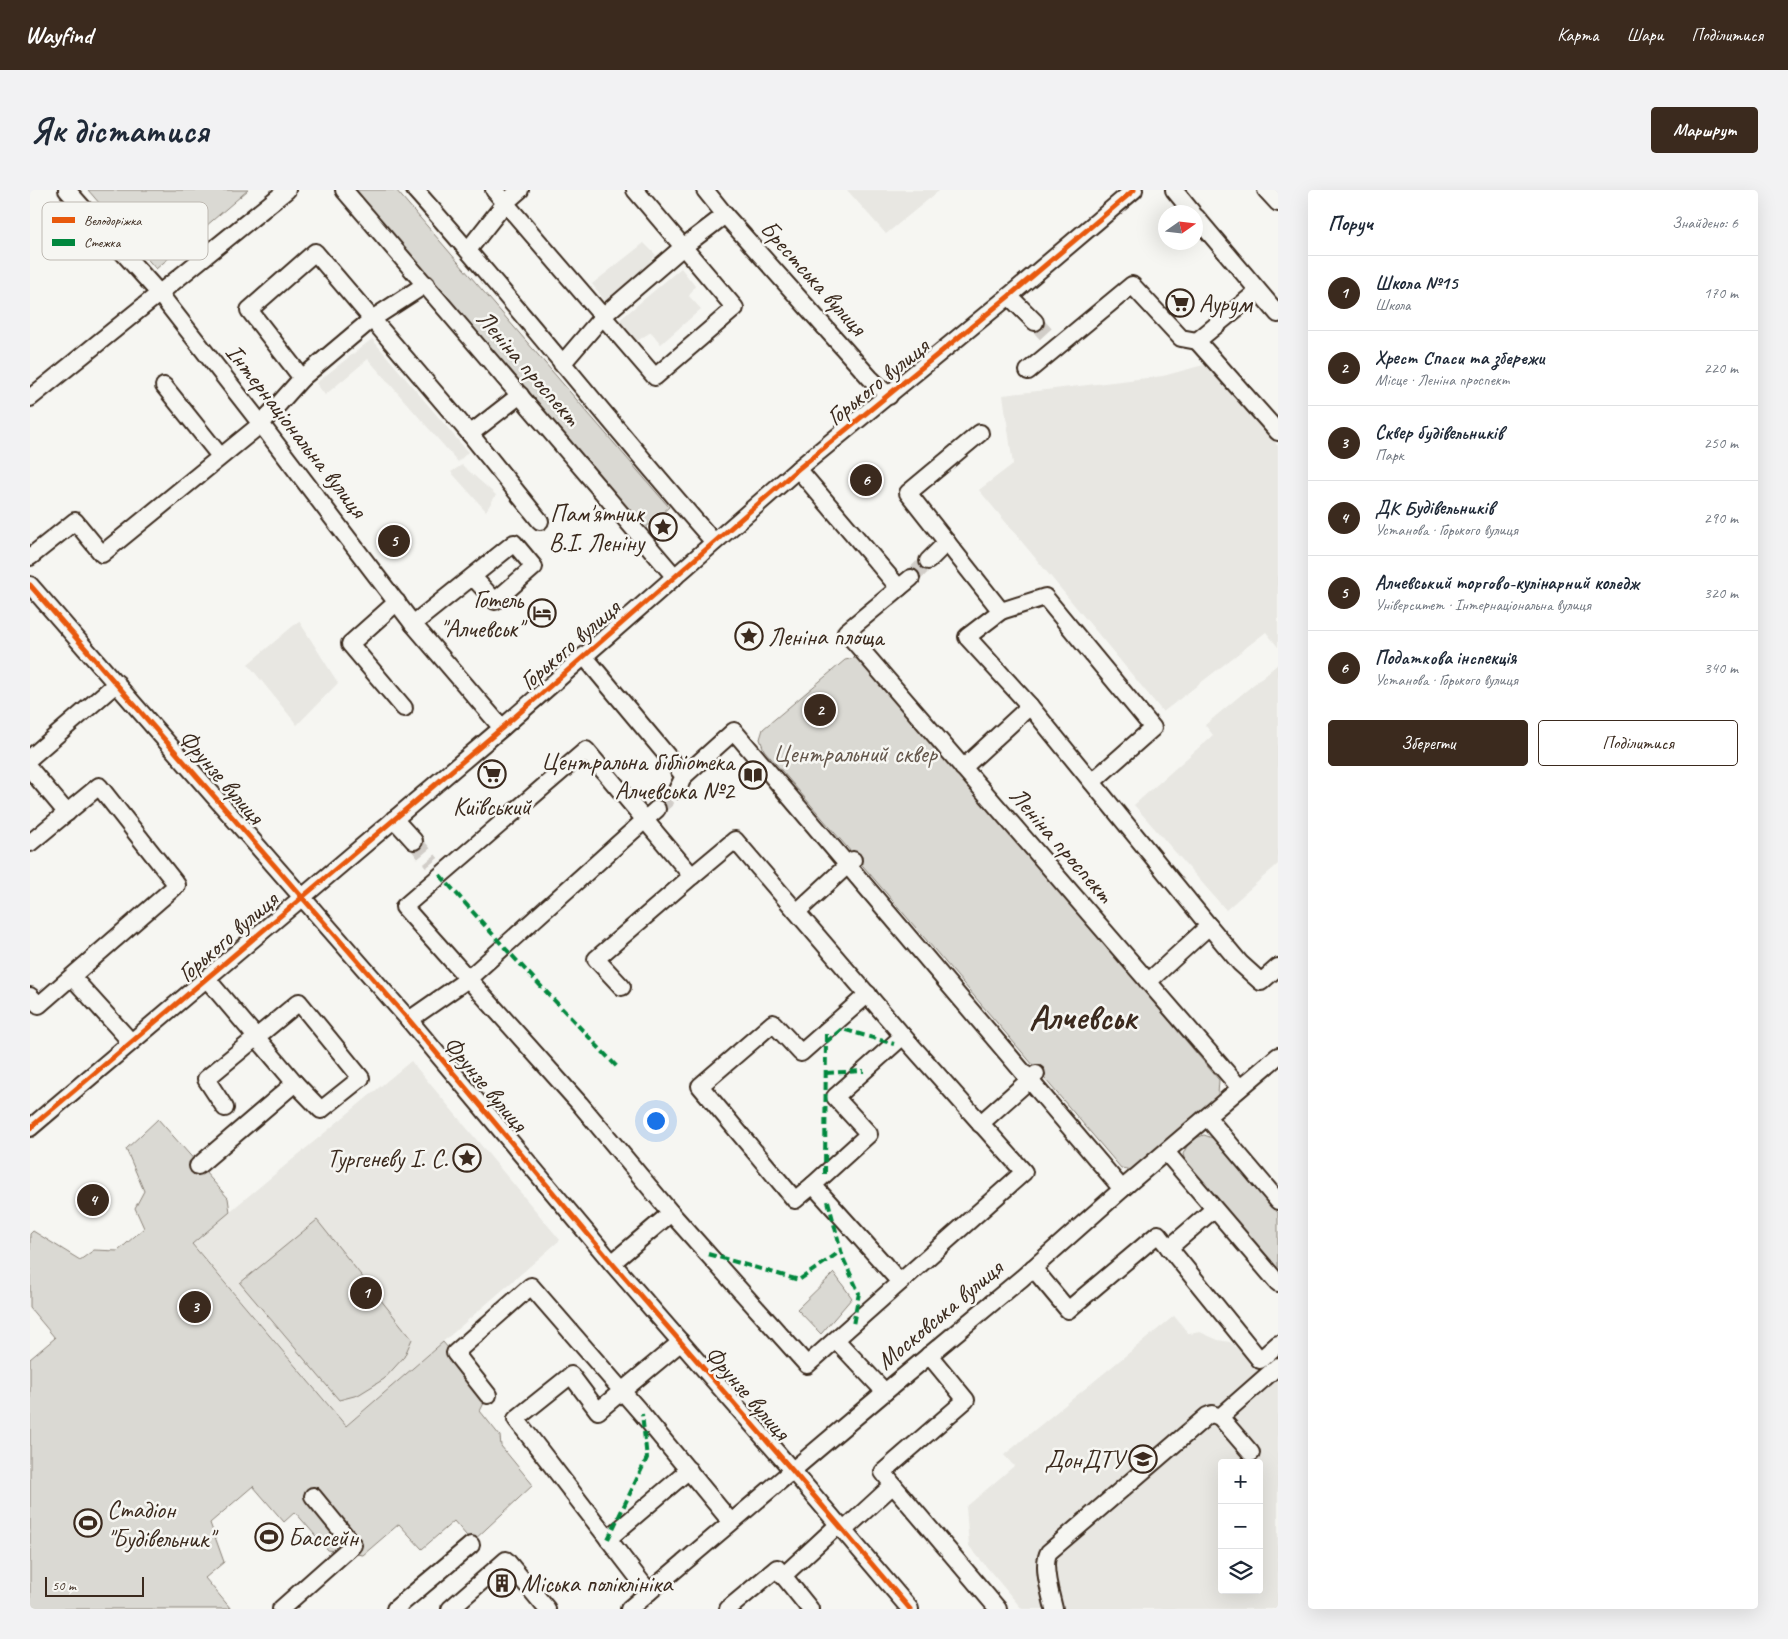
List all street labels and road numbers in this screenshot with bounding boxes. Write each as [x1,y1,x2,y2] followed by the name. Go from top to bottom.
[753,213,875,344] street label: Брестська вулиця
[469,303,589,434] street label: Леніна проспект
[820,329,937,433] street label: Горького вулиця
[218,337,376,526] street label: Інтернаціональна вулиця
[513,591,628,697] street label: Горького вулиця
[171,723,273,832] street label: Фрунзе вулиця
[1002,780,1122,911] street label: Леніна проспект
[171,883,286,989] street label: Горького вулиця
[436,1029,536,1140] street label: Фрунзе вулиця
[870,1251,1011,1377] street label: Московська вулиця
[697,1339,799,1448] street label: Фрунзе вулиця

